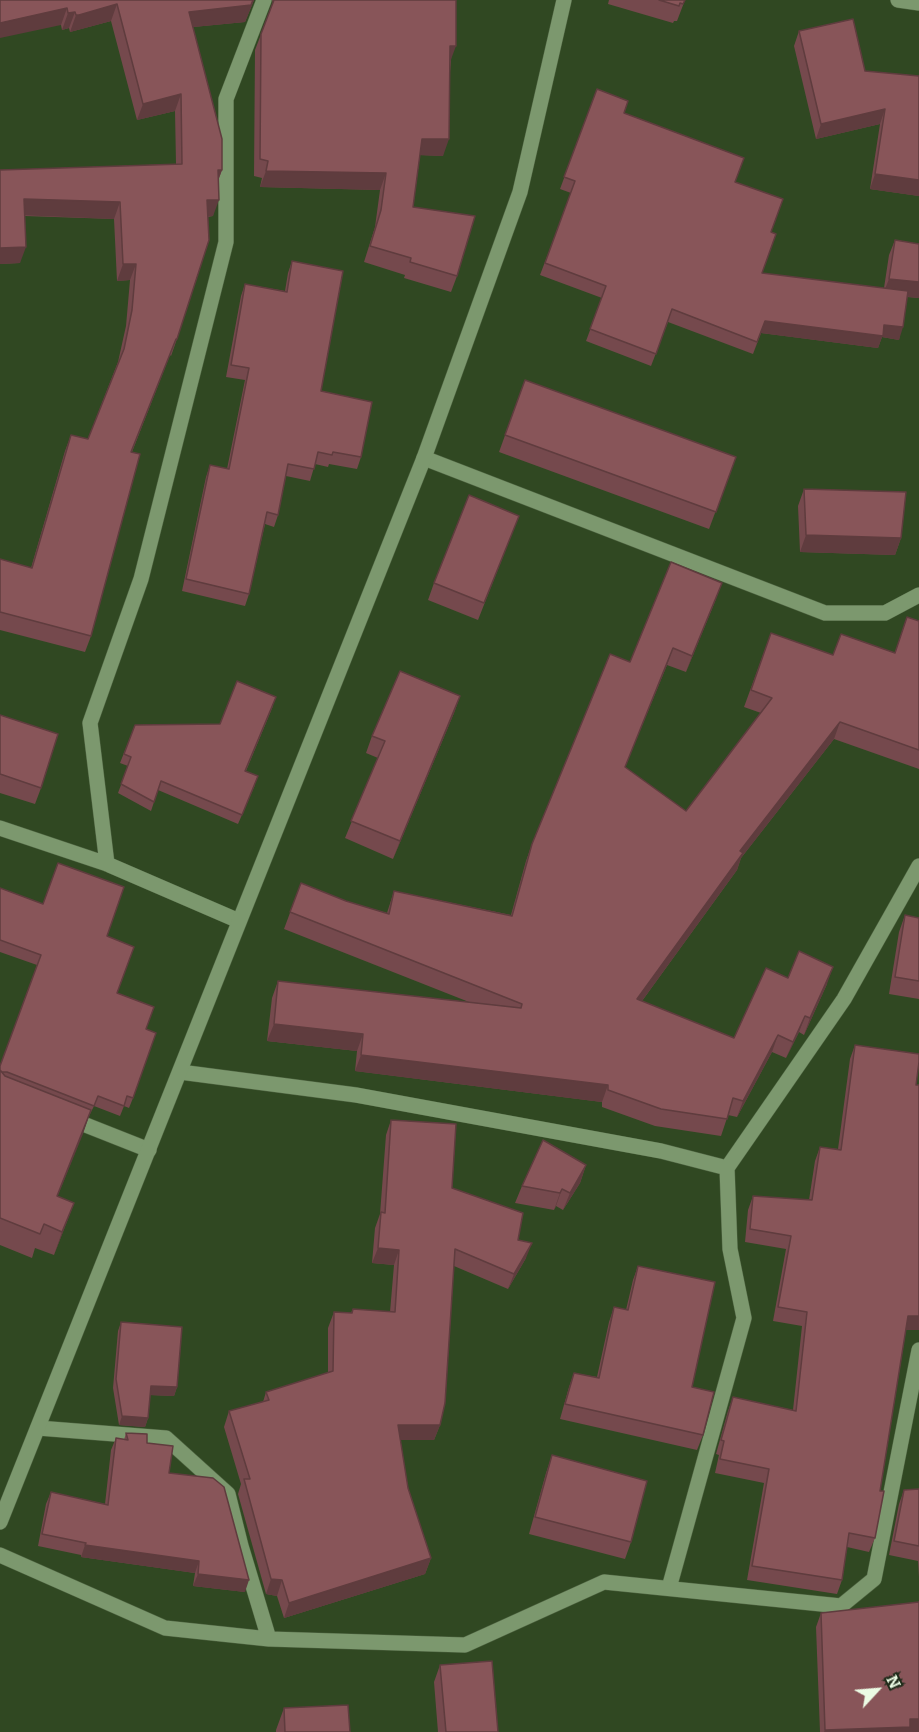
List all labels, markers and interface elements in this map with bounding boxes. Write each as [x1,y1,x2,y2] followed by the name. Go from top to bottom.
[847,1660,907,1720] north arrow
[882,1672,905,1692] text: N

